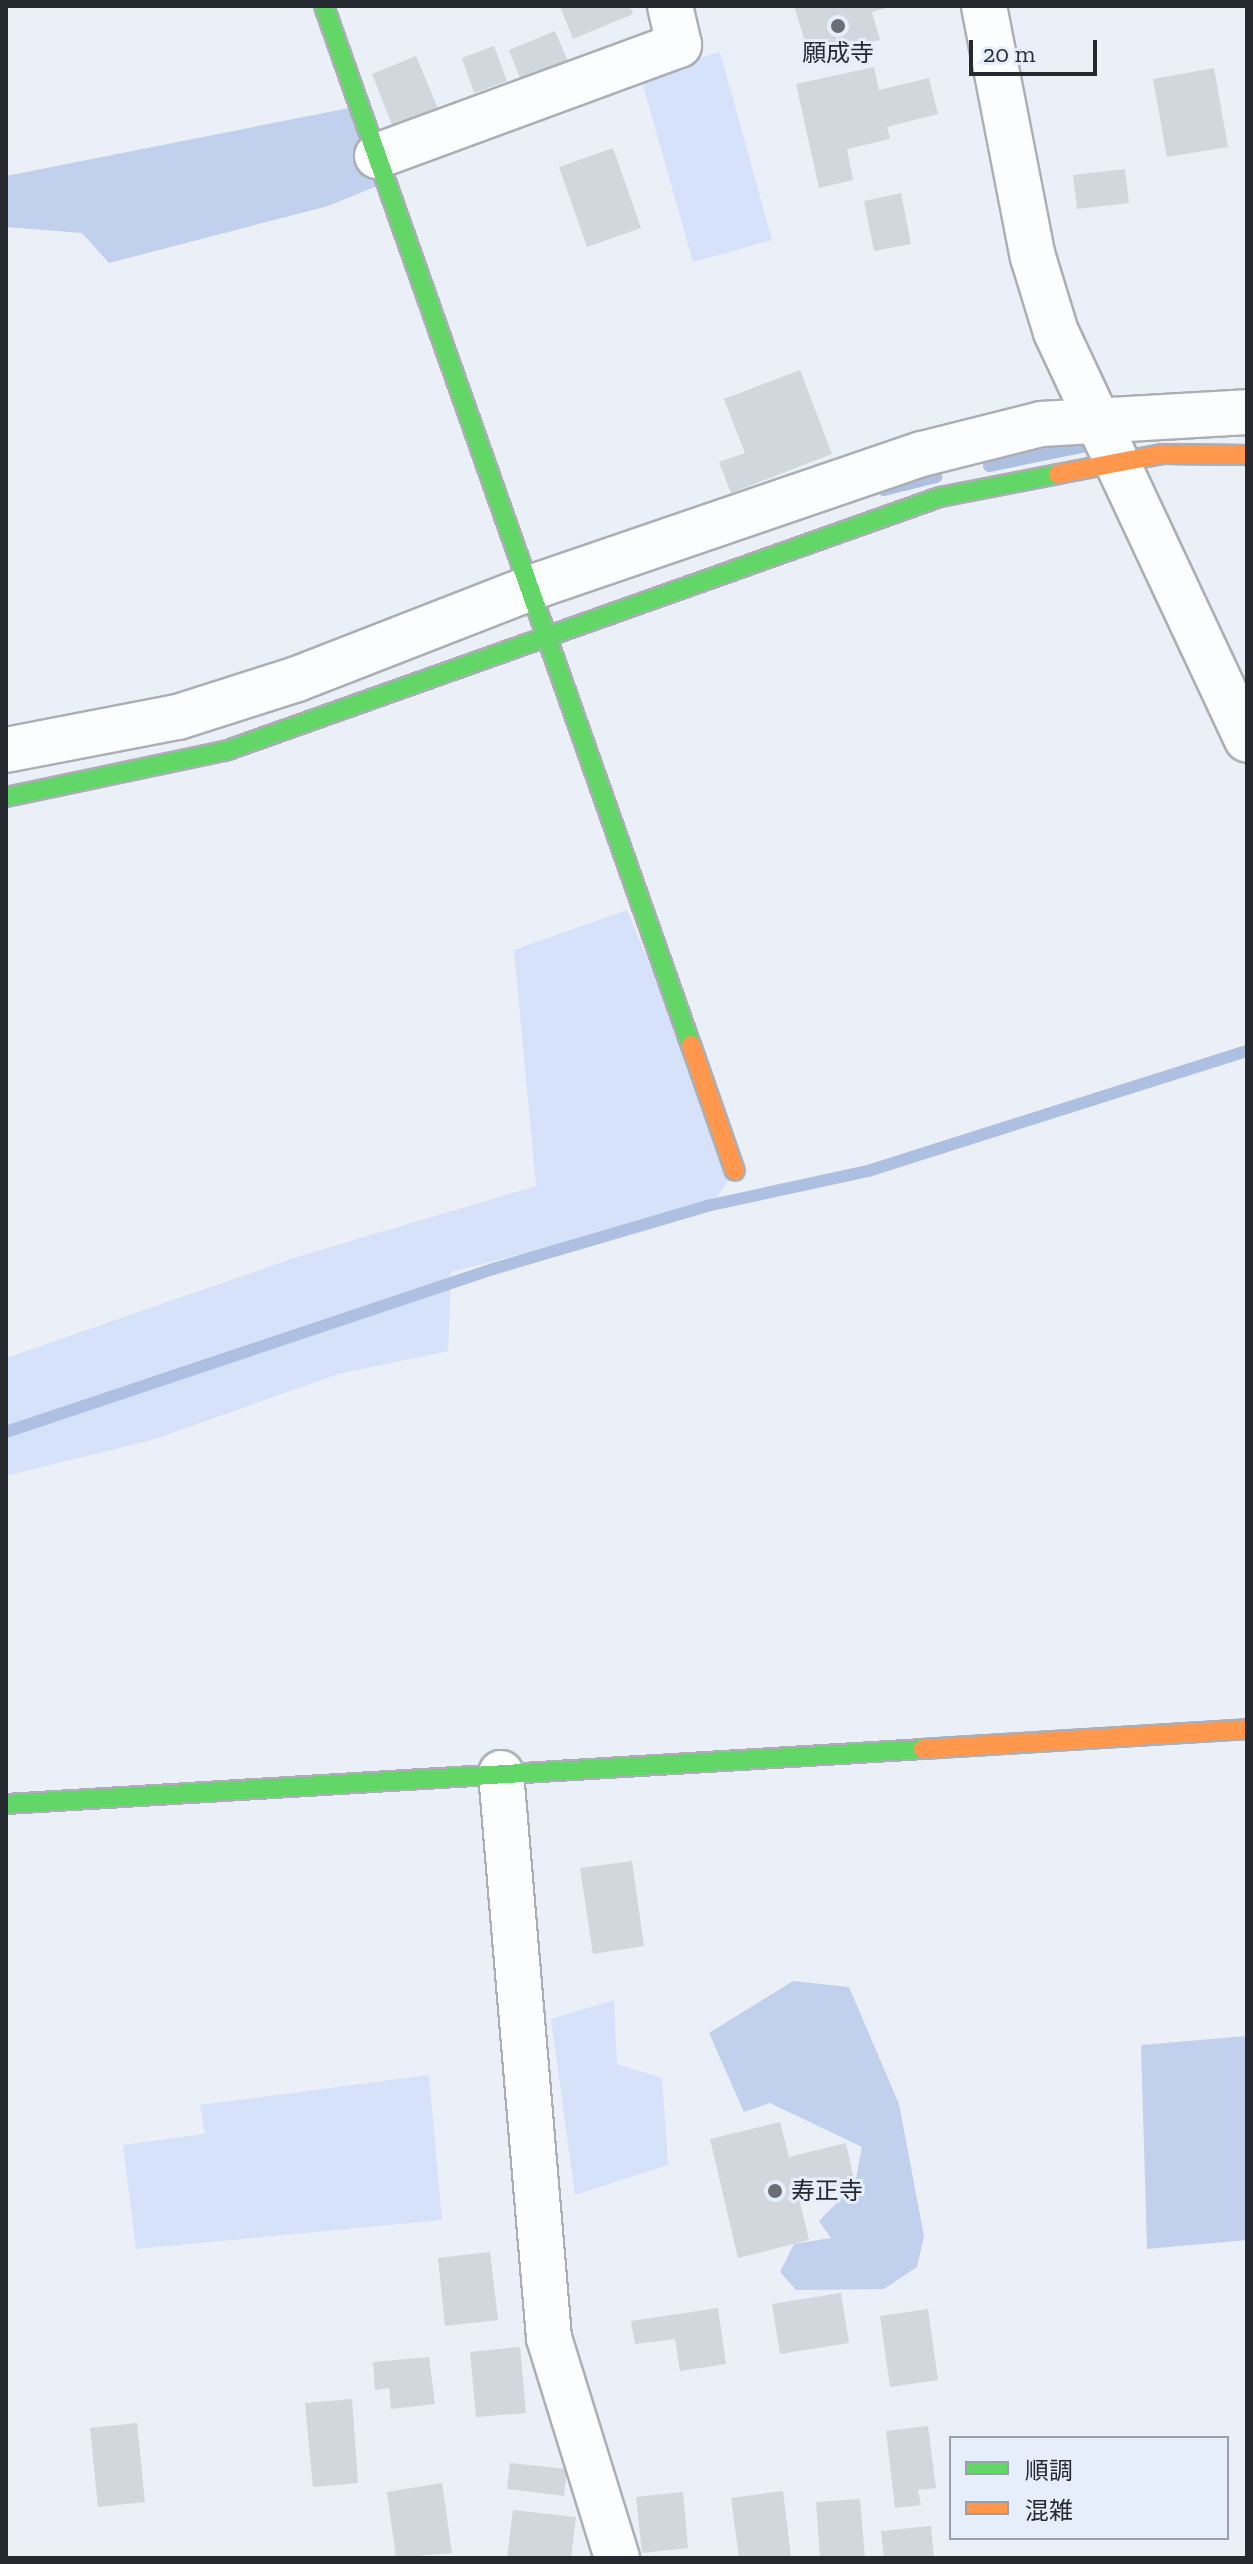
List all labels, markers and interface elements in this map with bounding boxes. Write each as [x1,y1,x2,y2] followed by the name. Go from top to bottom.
[829,17,847,35] marker: 願成寺
[973,24,1101,74] scale bar
[802,39,874,67] place label: 願成寺
[983,39,1035,68] text: 20 m
[791,2177,863,2205] place label: 寿正寺
[766,2182,784,2200] marker: 寿正寺
[949,2436,1229,2540] legend
[1025,2456,1073,2485] text: 順調
[1025,2496,1073,2525] text: 混雑

